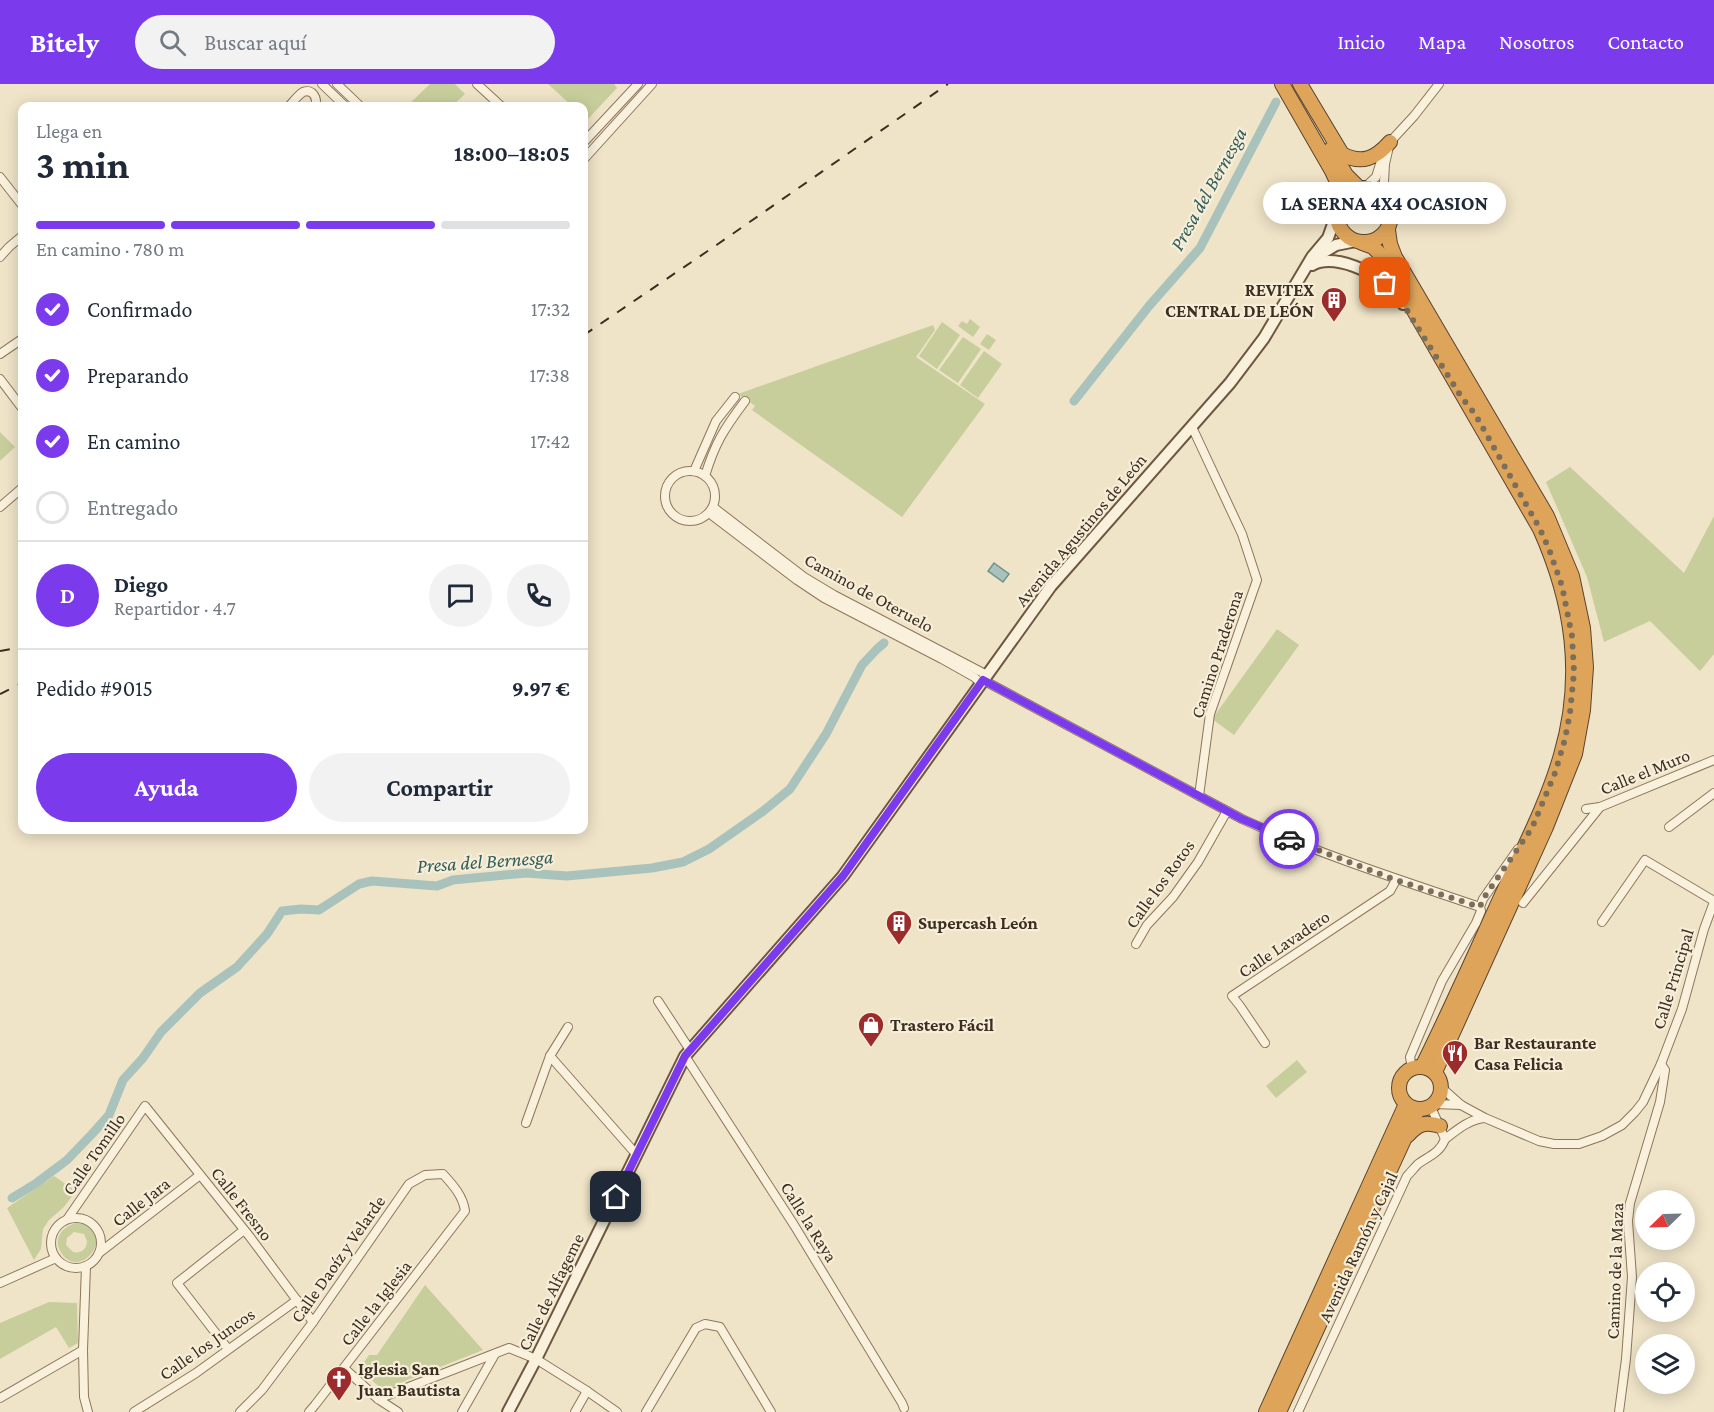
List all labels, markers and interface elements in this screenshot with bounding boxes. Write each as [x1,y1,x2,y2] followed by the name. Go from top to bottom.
[135,15,555,69] search box
[156,26,189,59] icon: search
[30,27,99,58] text: Bitely
[204,30,307,55] text: Buscar aquí
[1337,30,1385,54] text: Inicio
[1418,30,1466,54] text: Mapa
[1499,30,1575,54] text: Nosotros
[1608,30,1684,54] text: Contacto
[36,120,102,142] text: Llega en
[1165,124,1252,255] water label: Presa del Bernesga
[454,141,570,166] text: 18:00–18:05
[36,143,129,186] text: 3 min
[1264,181,1506,223] callout: LA SERNA 4X4 OCASION
[1281,192,1488,214] text: LA SERNA 4X4 OCASION
[36,238,184,260] text: En camino · 780 m
[1359,257,1410,308] pin
[1368,266,1401,299] icon: bag
[1165,280,1314,321] place label: REVITEX CENTRAL DE LEÓN
[1319,285,1349,323] building icon: REVITEX CENTRAL DE LEÓN
[36,293,69,326] icon: check
[87,297,193,322] text: Confirmado
[531,298,570,320] text: 17:32
[36,359,69,392] icon: check
[87,363,189,388] text: Preparando
[530,364,570,386] text: 17:38
[36,425,69,458] icon: check
[87,429,180,454] text: En camino
[530,430,570,452] text: 17:42
[1011,449,1151,610] street label: Avenida Agustinos de León
[87,495,178,520] text: Entregado
[801,549,937,637] street label: Camino de Oteruelo
[429,564,492,627] button: chat
[507,564,570,627] button: phone
[114,572,168,597] text: Diego
[60,583,75,608] text: D
[1187,587,1247,721] street label: Camino Praderona
[114,597,236,619] text: Repartidor · 4.7
[36,676,153,701] text: Pedido #9015
[512,676,570,701] text: 9.97 €
[1597,745,1693,799] street label: Calle el Muro
[36,753,297,822] button: Ayuda
[309,753,570,822] button: Compartir
[1259,809,1319,869] courier
[1273,823,1306,856] icon: car
[1121,836,1199,932] street label: Calle los Rotos
[416,845,554,878] water label: Presa del Bernesga
[1235,906,1333,982] street label: Calle Lavadero
[884,908,914,946] building icon: Supercash León
[918,913,1039,933] place label: Supercash León
[1648,926,1698,1032] street label: Calle Principal
[856,1010,886,1048] shop icon: Trastero Fácil
[890,1015,994,1035] place label: Trastero Fácil
[1474,1033,1596,1074] place label: Bar Restaurante Casa Felicia
[1440,1038,1470,1076] restaurant icon: Bar Restaurante Casa Felicia
[59,1109,130,1199] street label: Calle Tomillo
[207,1163,277,1245] street label: Calle Fresno
[1314,1168,1403,1326] street label: Avenida Ramón y Cajal
[590,1171,641,1222] pin
[108,1173,174,1231] street label: Calle Jara
[777,1178,841,1266] street label: Calle la Raya
[599,1180,632,1213] icon: home
[1635,1190,1695,1250] north arrow
[1635,1190,1695,1394] map controls
[287,1192,389,1326] street label: Calle Daoíz y Velarde
[1603,1202,1627,1340] street label: Camino de la Maza
[514,1230,588,1354] street label: Calle de Alfageme
[336,1256,416,1350] street label: Calle la Iglesia
[1635,1262,1695,1322] button: locate
[156,1304,258,1384] street label: Calle los Juncos
[1635,1334,1695,1394] button: layers
[356,1359,461,1400] place label: Iglesia San Juan Bautista
[324,1364,354,1402] church icon: Iglesia San Juan Bautista

